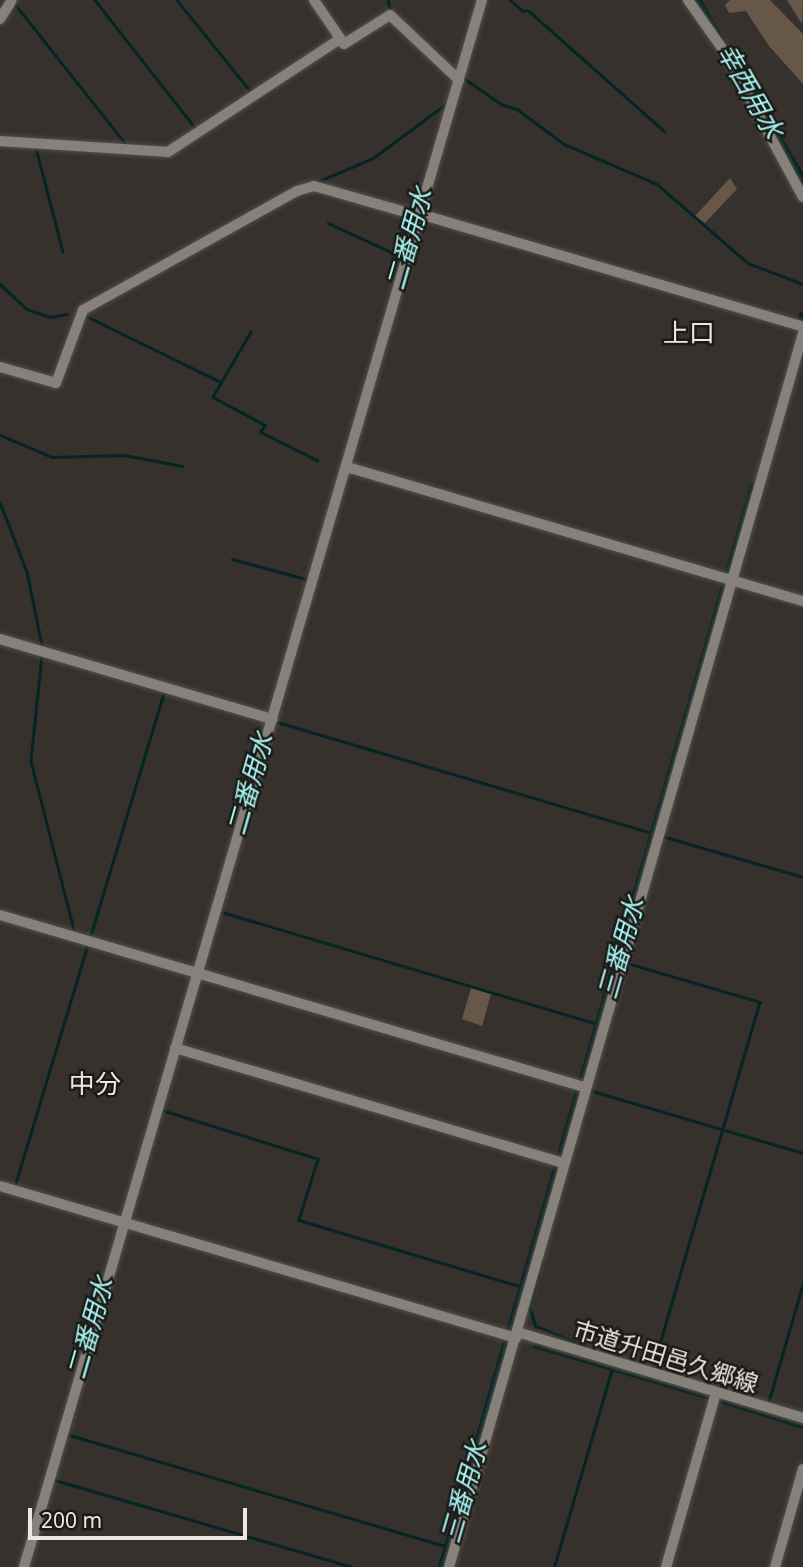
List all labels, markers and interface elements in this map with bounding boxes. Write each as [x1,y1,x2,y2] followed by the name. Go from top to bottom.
[710,38,790,144] water label: 幸西用水
[380,185,438,293] water label: 二番用水
[663,317,715,349] district label: 上口
[221,730,279,838] water label: 二番用水
[592,894,650,1002] water label: 三番用水
[69,1068,121,1100] district label: 中分
[61,1274,119,1382] water label: 二番用水
[570,1314,762,1398] street label: 市道升田邑久郷線
[435,1438,493,1546] water label: 三番用水
[32,1494,250,1538] scale bar
[41,1506,102,1534] text: 200 m

